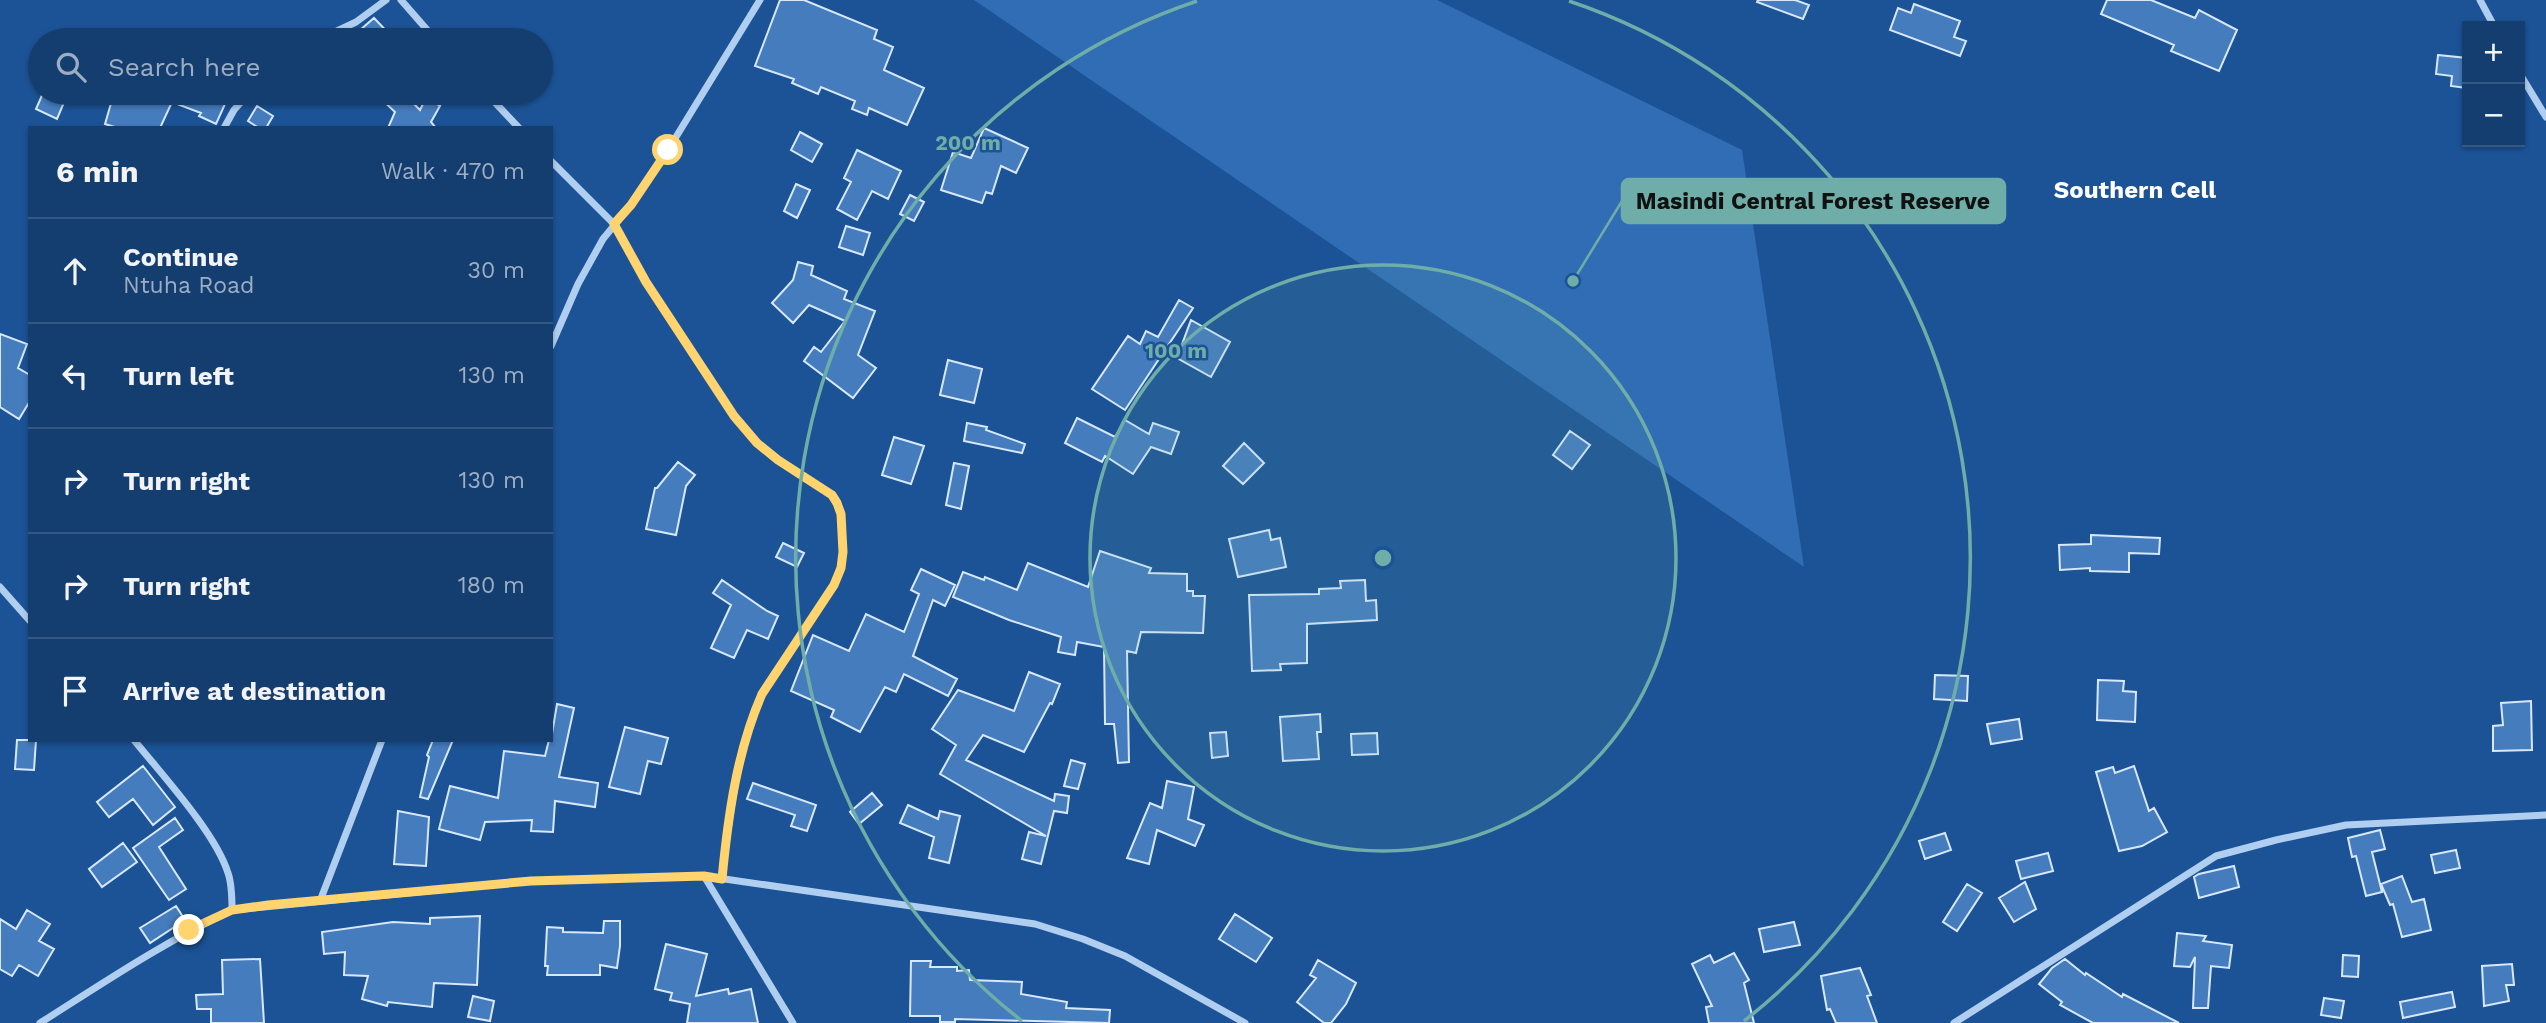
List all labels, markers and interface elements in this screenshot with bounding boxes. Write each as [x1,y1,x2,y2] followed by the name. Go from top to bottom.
[2462,21,2525,147] map controls
[2462,21,2525,84] button: +
[28,28,553,105] search box
[52,48,90,86] icon: search
[108,52,260,82] text: Search here
[2462,84,2525,147] button: −
[935,130,1001,155] text: 200 m
[652,134,683,165] route start
[56,154,139,189] text: 6 min
[381,158,525,185] text: Walk · 470 m
[2054,176,2216,204] district label: Southern Cell
[1622,179,2005,223] callout: Masindi Central Forest Reserve
[1636,188,1990,215] text: Masindi Central Forest Reserve
[123,242,239,272] text: Continue
[56,252,94,290] icon: ahead
[468,257,525,284] text: 30 m
[123,272,254,299] text: Ntuha Road
[1145,338,1207,363] text: 100 m
[56,357,94,395] icon: left
[123,361,234,391] text: Turn left
[459,362,525,389] text: 130 m
[56,462,94,500] icon: right
[123,466,250,496] text: Turn right
[459,467,525,494] text: 130 m
[1371,546,1395,570] centre of rings
[56,567,94,605] icon: right
[123,571,250,601] text: Turn right
[458,572,525,599] text: 180 m
[56,672,94,710] icon: arrive
[123,676,386,706] text: Arrive at destination
[173,914,204,945] route end

